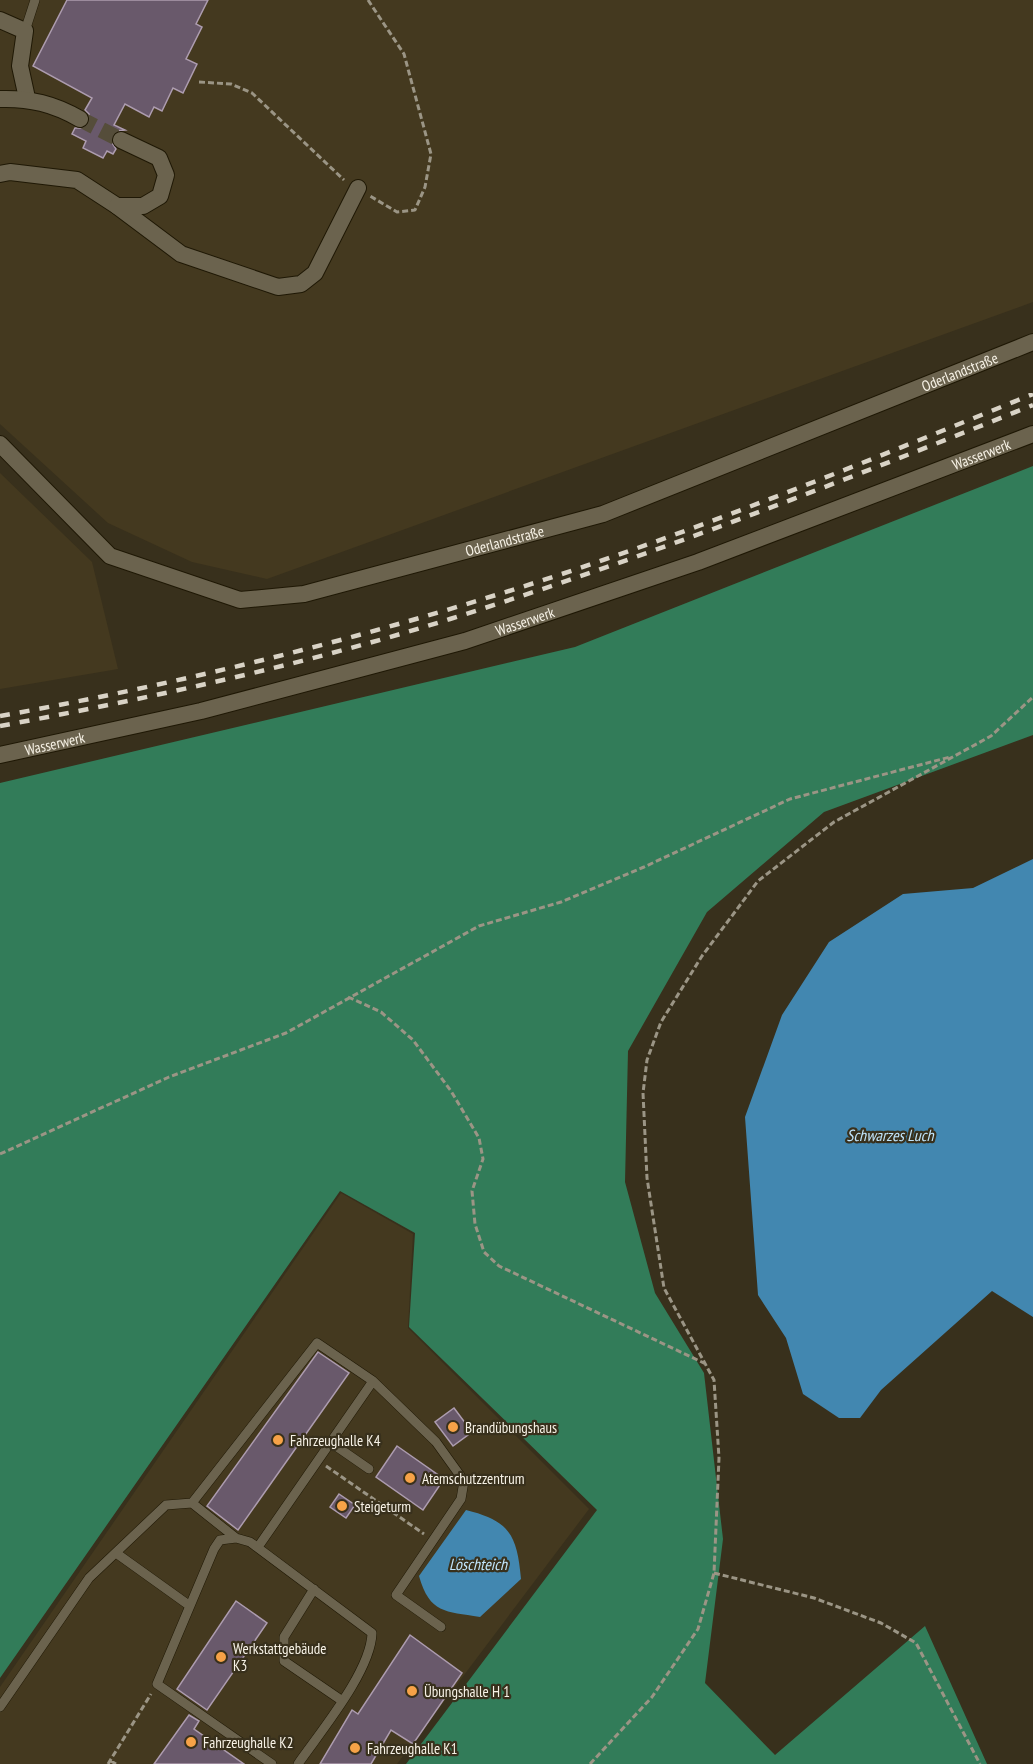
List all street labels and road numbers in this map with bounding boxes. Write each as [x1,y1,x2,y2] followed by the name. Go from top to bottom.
[919,348,1000,395] street label: Oderlandstraße
[949,434,1013,474] street label: Wasserwerk
[463,521,546,560] street label: Oderlandstraße
[493,602,557,640] street label: Wasserwerk
[23,727,87,759] street label: Wasserwerk

